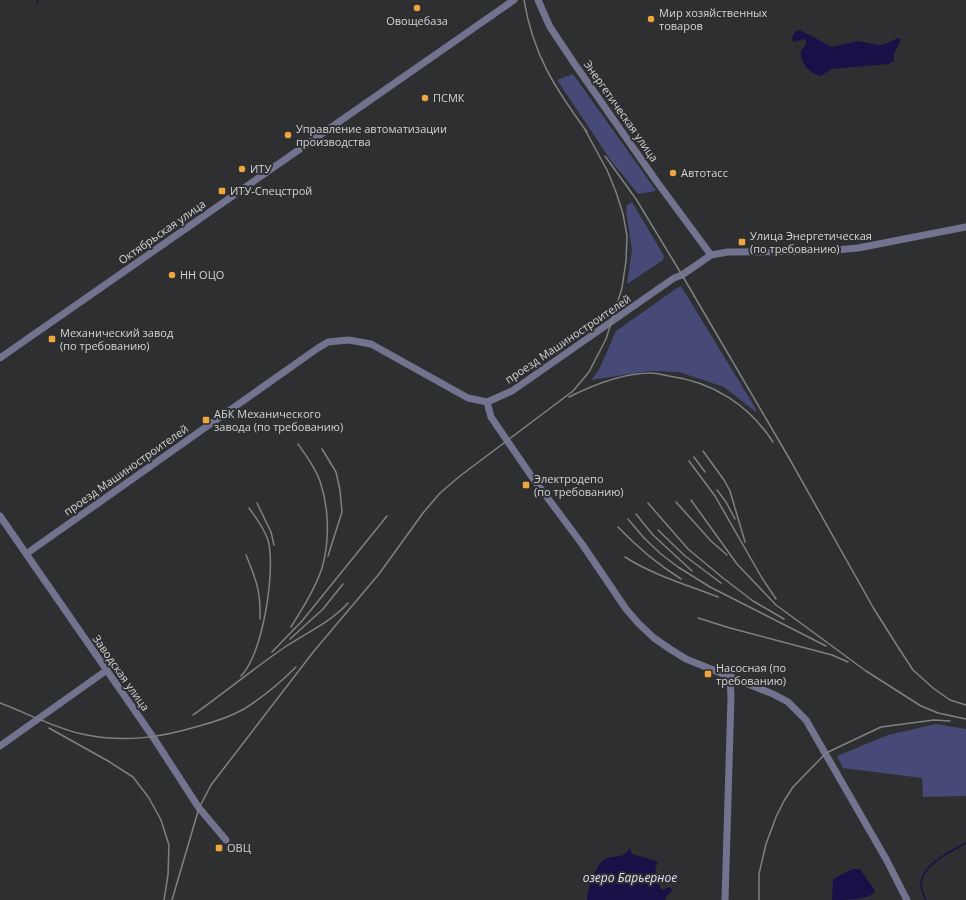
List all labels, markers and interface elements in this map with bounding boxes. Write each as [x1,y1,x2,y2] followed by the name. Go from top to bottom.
[412,3,422,13] marker: Овощебаза
[659,5,768,33] place label: Мир хозяйственных товаров
[386,13,448,28] place label: Овощебаза
[646,14,656,24] marker: Мир хозяйственных товаров
[581,57,662,164] street label: Энергетическая улица
[433,90,465,105] place label: ПСМК
[420,93,430,103] marker: ПСМК
[296,121,447,149] place label: Управление автоматизации производства
[283,130,293,140] marker: Управление автоматизации производства
[250,161,271,176] place label: ИТУ
[237,164,247,174] marker: ИТУ
[681,165,728,180] place label: Автотасс
[668,168,678,178] marker: Автотасс
[230,183,312,198] place label: ИТУ-Спецстрой
[217,186,227,196] marker: ИТУ-Спецстрой
[115,196,208,267] street label: Октябрьская улица
[750,228,872,256] place label: Улица Энергетическая (по требованию)
[737,237,747,247] marker: Улица Энергетическая (по требованию)
[180,267,224,282] place label: НН ОЦО
[167,270,177,280] marker: НН ОЦО
[502,291,634,386] street label: проезд Машиностроителей
[60,325,174,353] place label: Механический завод (по требованию)
[47,334,57,344] marker: Механический завод (по требованию)
[214,406,343,434] place label: АБК Механического завода (по требованию)
[201,415,211,425] marker: АБК Механического завода (по требованию)
[60,421,191,518] street label: проезд Машиностроителей
[534,471,624,499] place label: Электродепо (по требованию)
[521,480,531,490] marker: Электродепо (по требованию)
[90,632,153,714] street label: Заводская улица
[716,660,786,688] place label: Насосная (по требованию)
[703,669,713,679] marker: Насосная (по требованию)
[227,840,251,855] place label: ОВЦ
[214,843,224,853] marker: ОВЦ
[583,869,677,886] water label: озеро Барьерное

